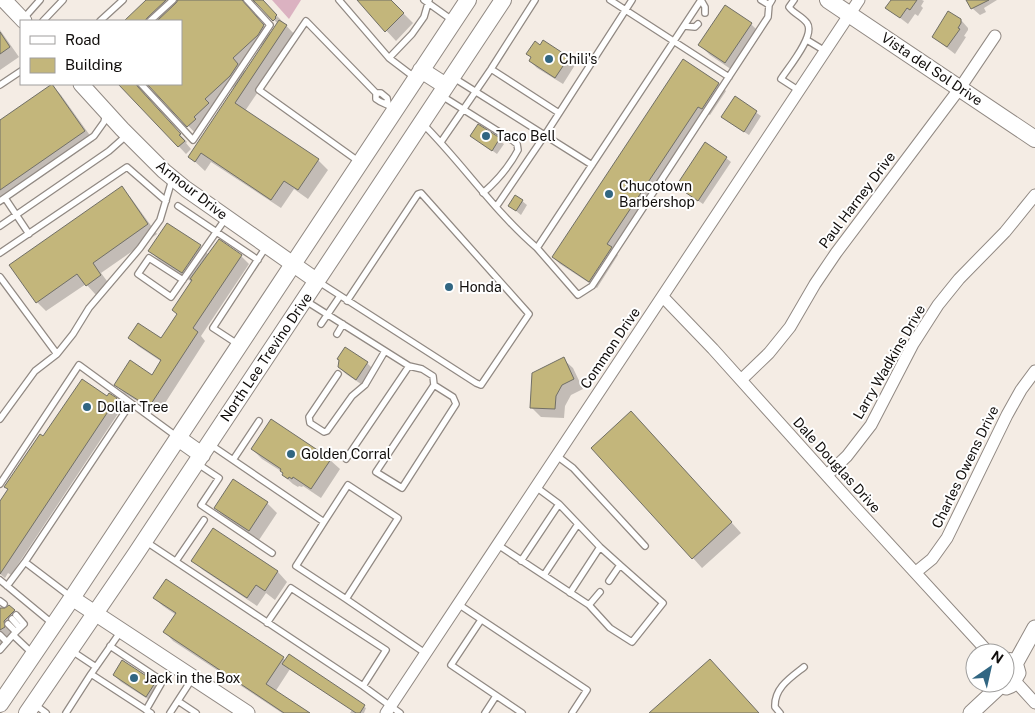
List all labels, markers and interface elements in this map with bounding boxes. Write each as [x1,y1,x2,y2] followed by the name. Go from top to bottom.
[20,20,182,85] legend
[878,29,986,109] street label: Vista del Sol Drive
[65,31,101,48] text: Road
[559,51,597,67] place label: Chili's
[543,53,555,65] marker: Chili's
[65,56,123,73] text: Building
[496,128,556,144] place label: Taco Bell
[480,130,492,142] marker: Taco Bell
[816,149,898,251] street label: Paul Harney Drive
[153,157,231,223] street label: Armour Drive
[619,178,695,210] place label: Chucotown Barbershop
[603,188,615,200] marker: Chucotown Barbershop
[459,279,502,295] place label: Honda
[443,281,455,293] marker: Honda
[217,289,315,424] street label: North Lee Trevino Drive
[850,302,928,422] street label: Larry Wadkins Drive
[577,304,643,392] street label: Common Drive
[97,399,169,415] place label: Dollar Tree
[81,401,93,413] marker: Dollar Tree
[928,403,1002,531] street label: Charles Owens Drive
[790,414,884,516] street label: Dale Douglas Drive
[301,446,391,462] place label: Golden Corral
[285,448,297,460] marker: Golden Corral
[965,643,1015,693] north arrow
[988,648,1006,667] text: N
[144,670,241,686] place label: Jack in the Box
[128,672,140,684] marker: Jack in the Box

